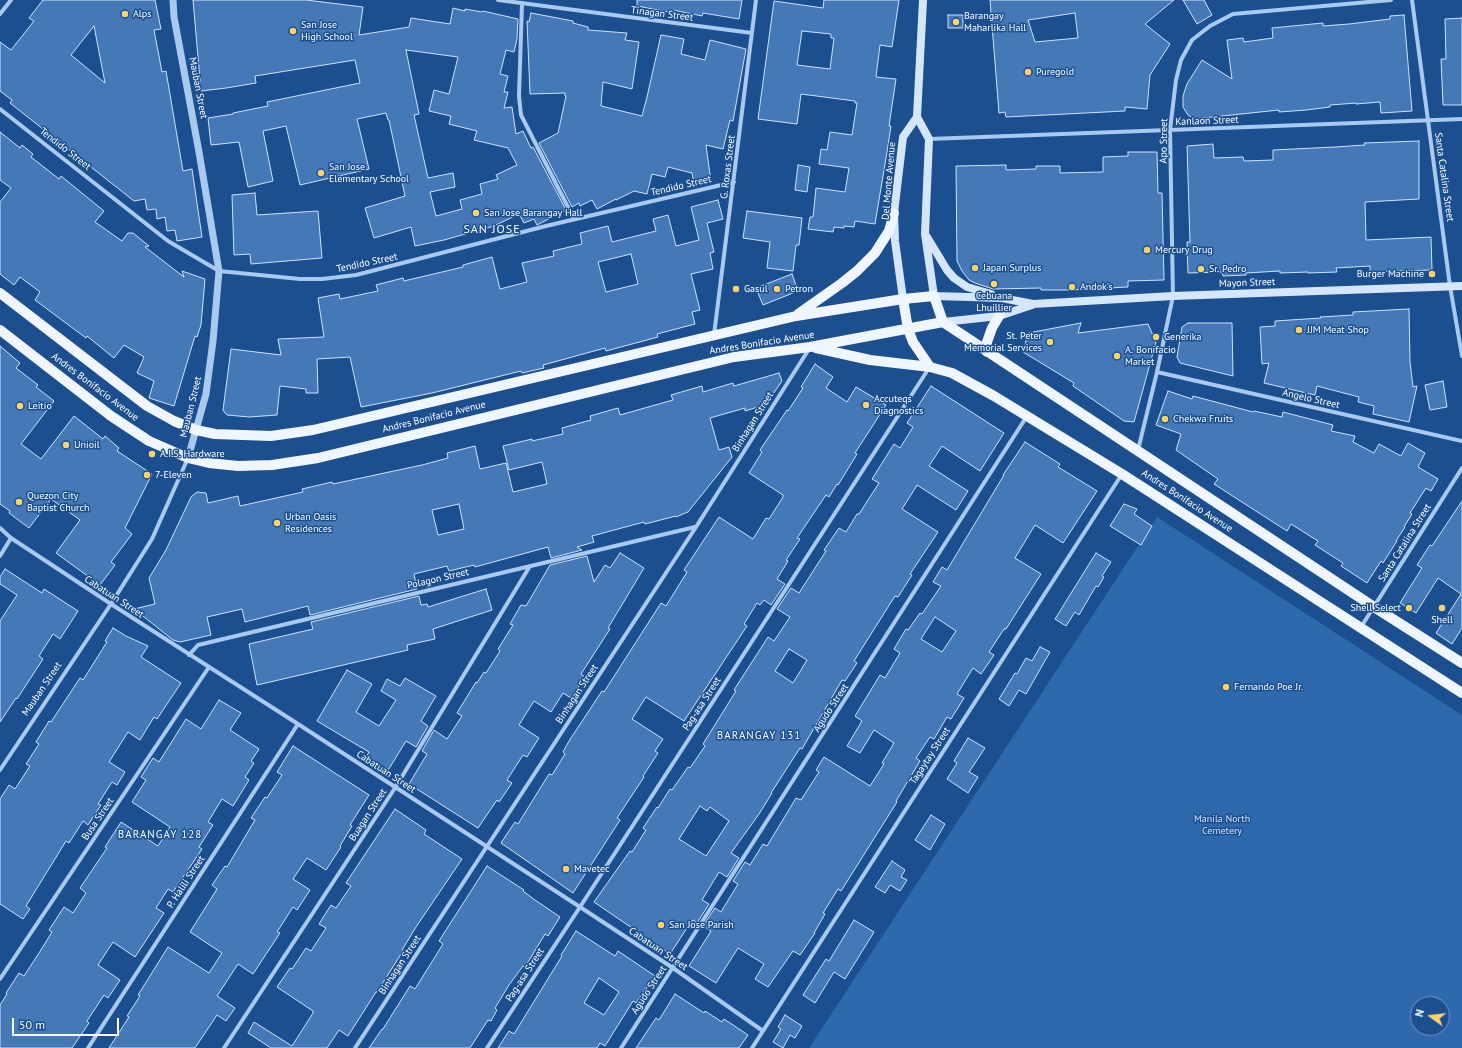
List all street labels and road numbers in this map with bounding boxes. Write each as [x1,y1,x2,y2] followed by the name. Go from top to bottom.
[630,4,694,24] street label: Tinagan Street
[186,56,210,120] street label: Mauban Street
[1175,114,1239,128] street label: Kanlaon Street
[1158,118,1170,164] street label: Apo Street
[37,125,93,173] street label: Tendido Street
[1432,132,1456,222] street label: Santa Catalina Street
[718,134,738,200] street label: G. Roxas Street
[880,142,898,220] street label: Del Monte Avenue
[650,173,712,199] street label: Tendido Street
[336,251,398,275] street label: Tendido Street
[1219,276,1275,290] street label: Mayon Street
[709,329,815,357] street label: Andres Bonifacio Avenue
[49,350,141,424] street label: Andres Bonifacio Avenue
[178,375,204,439] street label: Mauban Street
[1281,387,1341,411] street label: Angelo Street
[730,390,776,454] street label: Binhagan Street
[381,398,487,436] street label: Andres Bonifacio Avenue
[1139,467,1235,535] street label: Andres Bonifacio Avenue
[1376,502,1434,584] street label: Santa Catalina Street
[406,566,470,592] street label: Polagon Street
[82,573,146,621] street label: Cabatuan Street
[20,660,64,718] street label: Mauban Street
[553,662,601,726] street label: Binhagan Street
[680,675,724,733] street label: Pag-asa Street
[811,681,851,735] street label: Agudo Street
[907,725,953,787] street label: Tagaytay Street
[354,748,418,796] street label: Cabatuan Street
[347,786,389,844] street label: Buagan Street
[79,795,117,843] street label: Busa Street
[165,853,207,911] street label: P. Halili Street
[626,925,690,973] street label: Cabatuan Street
[376,933,424,997] street label: Binhagan Street
[503,946,547,1004] street label: Pag-asa Street
[629,963,669,1017] street label: Agudo Street

